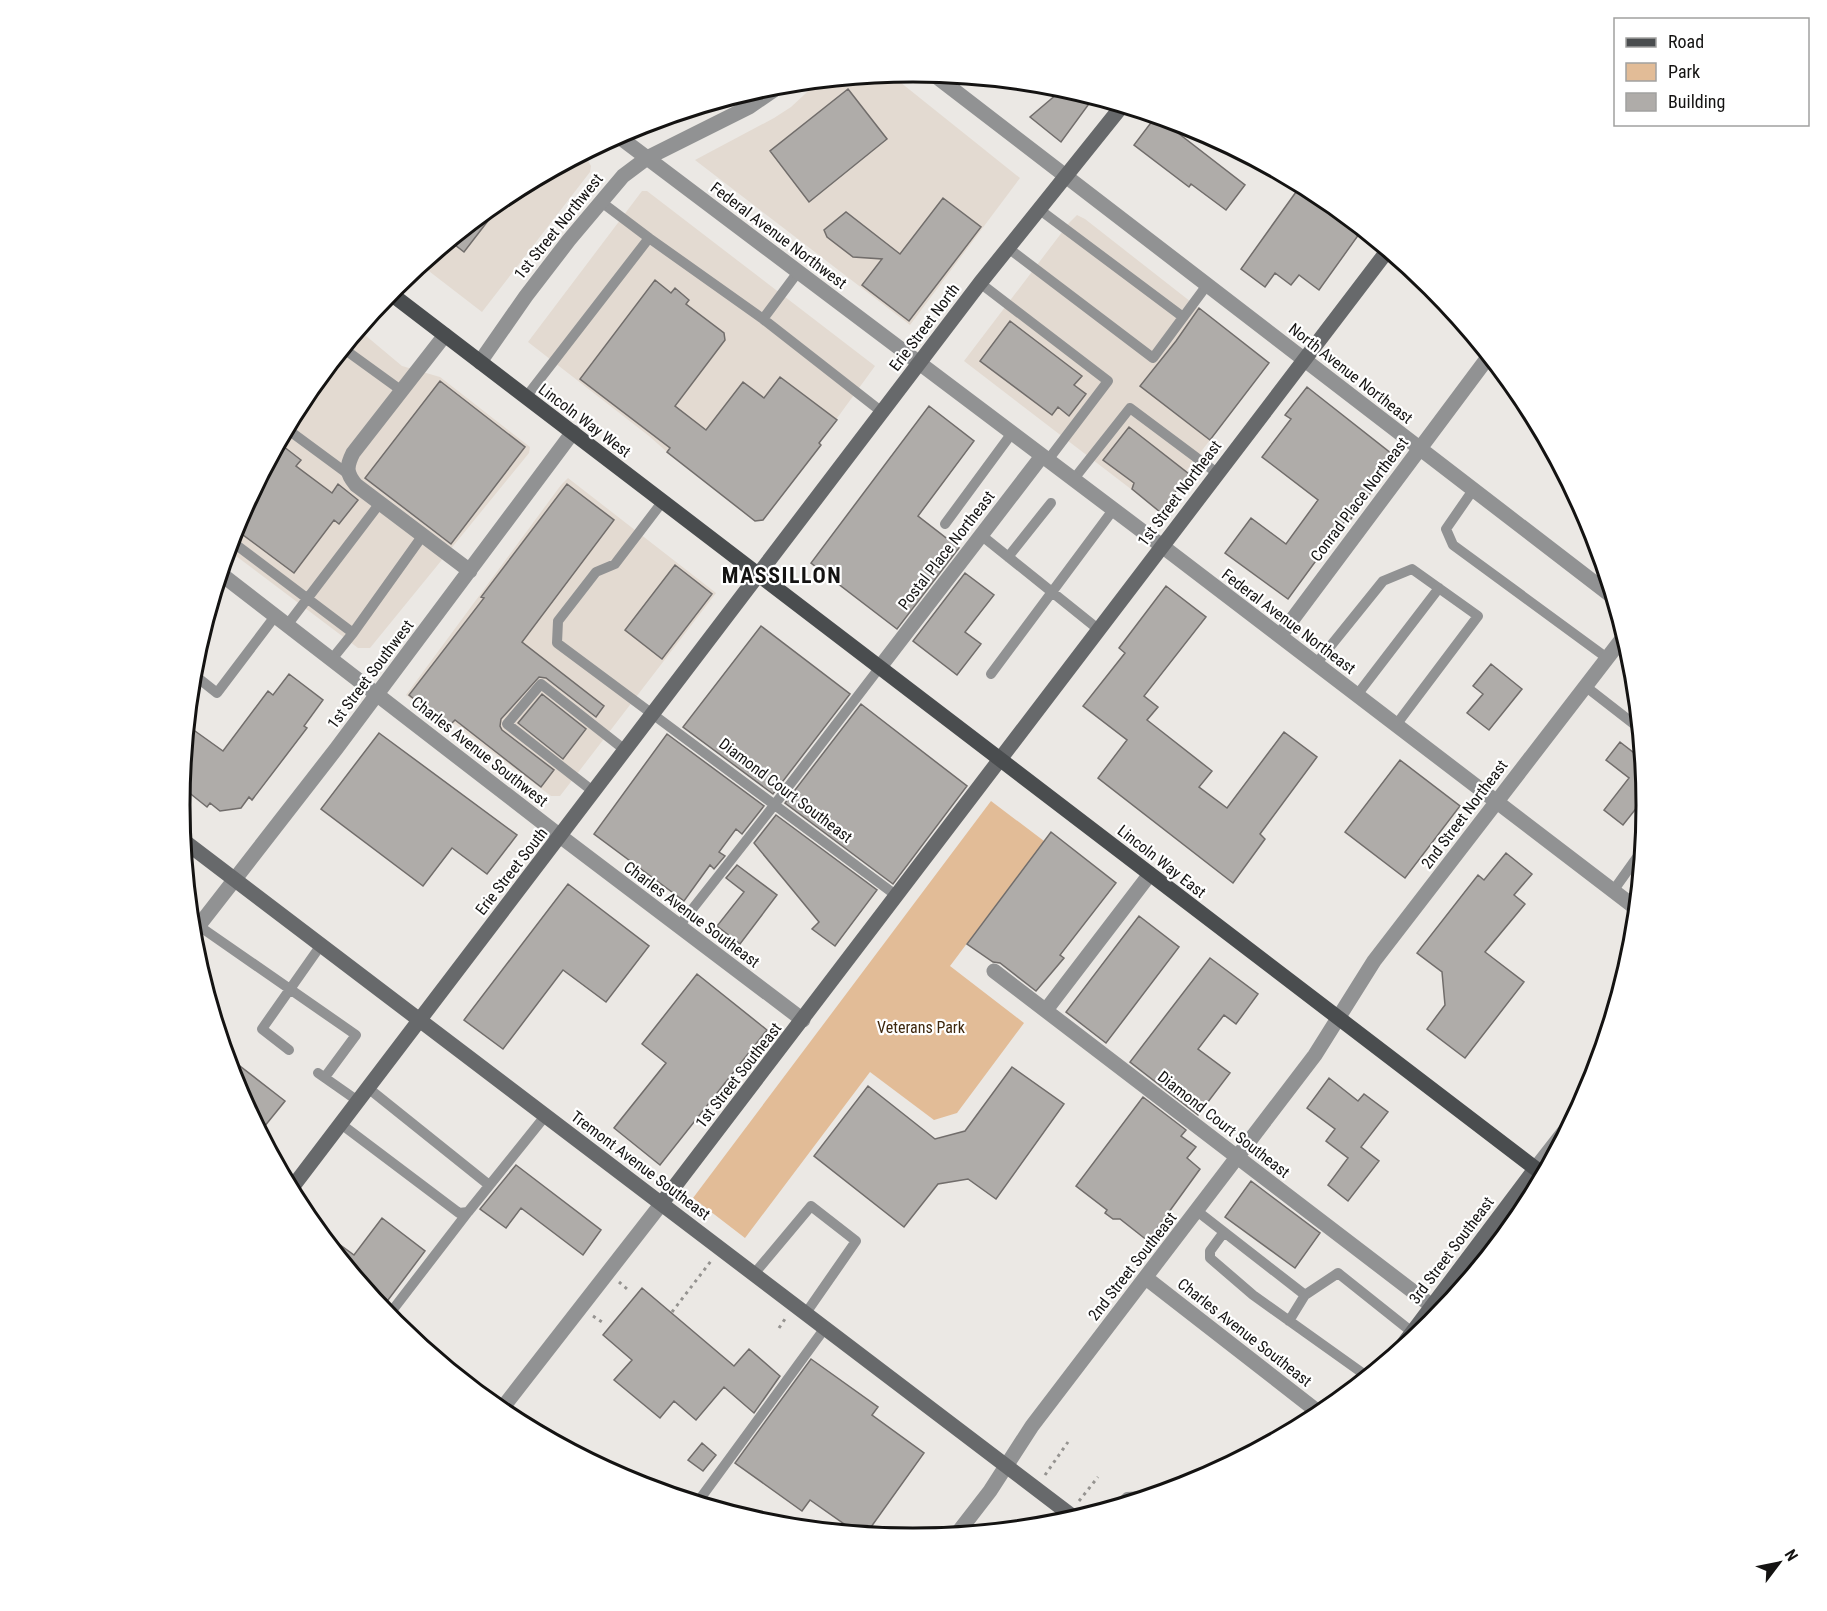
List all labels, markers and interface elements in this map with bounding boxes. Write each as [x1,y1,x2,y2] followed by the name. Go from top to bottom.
[1614,18,1809,126] legend
[1668,31,1704,52] text: Road
[1668,61,1700,82] text: Park
[1668,91,1725,112] text: Building
[510,169,607,283] street label: 1st Street Northwest
[707,178,851,293] street label: Federal Avenue Northwest
[885,280,963,375] street label: Erie Street North
[1285,319,1417,428] street label: North Avenue Northeast
[535,379,635,461] street label: Lincoln Way West
[1307,433,1412,565] street label: Conrad Place Northeast
[1133,436,1226,550] street label: 1st Street Northeast
[894,487,999,613] street label: Postal Place Northeast
[722,563,842,588] district label: MASSILLON
[1218,565,1360,678] street label: Federal Avenue Northeast
[323,616,418,732] street label: 1st Street Southwest
[408,692,552,811] street label: Charles Avenue Southwest
[715,734,856,847] street label: Diamond Court Southeast
[1417,756,1512,872] street label: 2nd Street Northeast
[1114,821,1210,902] street label: Lincoln Way East
[471,824,551,919] street label: Erie Street South
[620,857,763,972] street label: Charles Avenue Southeast
[877,1018,966,1037] park label: Veterans Park
[691,1019,786,1132] street label: 1st Street Southeast
[1154,1067,1294,1182] street label: Diamond Court Southeast
[567,1107,714,1224] street label: Tremont Avenue Southeast
[1405,1193,1498,1308] street label: 3rd Street Southeast
[1084,1208,1181,1324] street label: 2nd Street Southeast
[1174,1274,1316,1391] street label: Charles Avenue Southeast
[1749,1533,1809,1593] north arrow
[1781,1546,1802,1565] text: N

